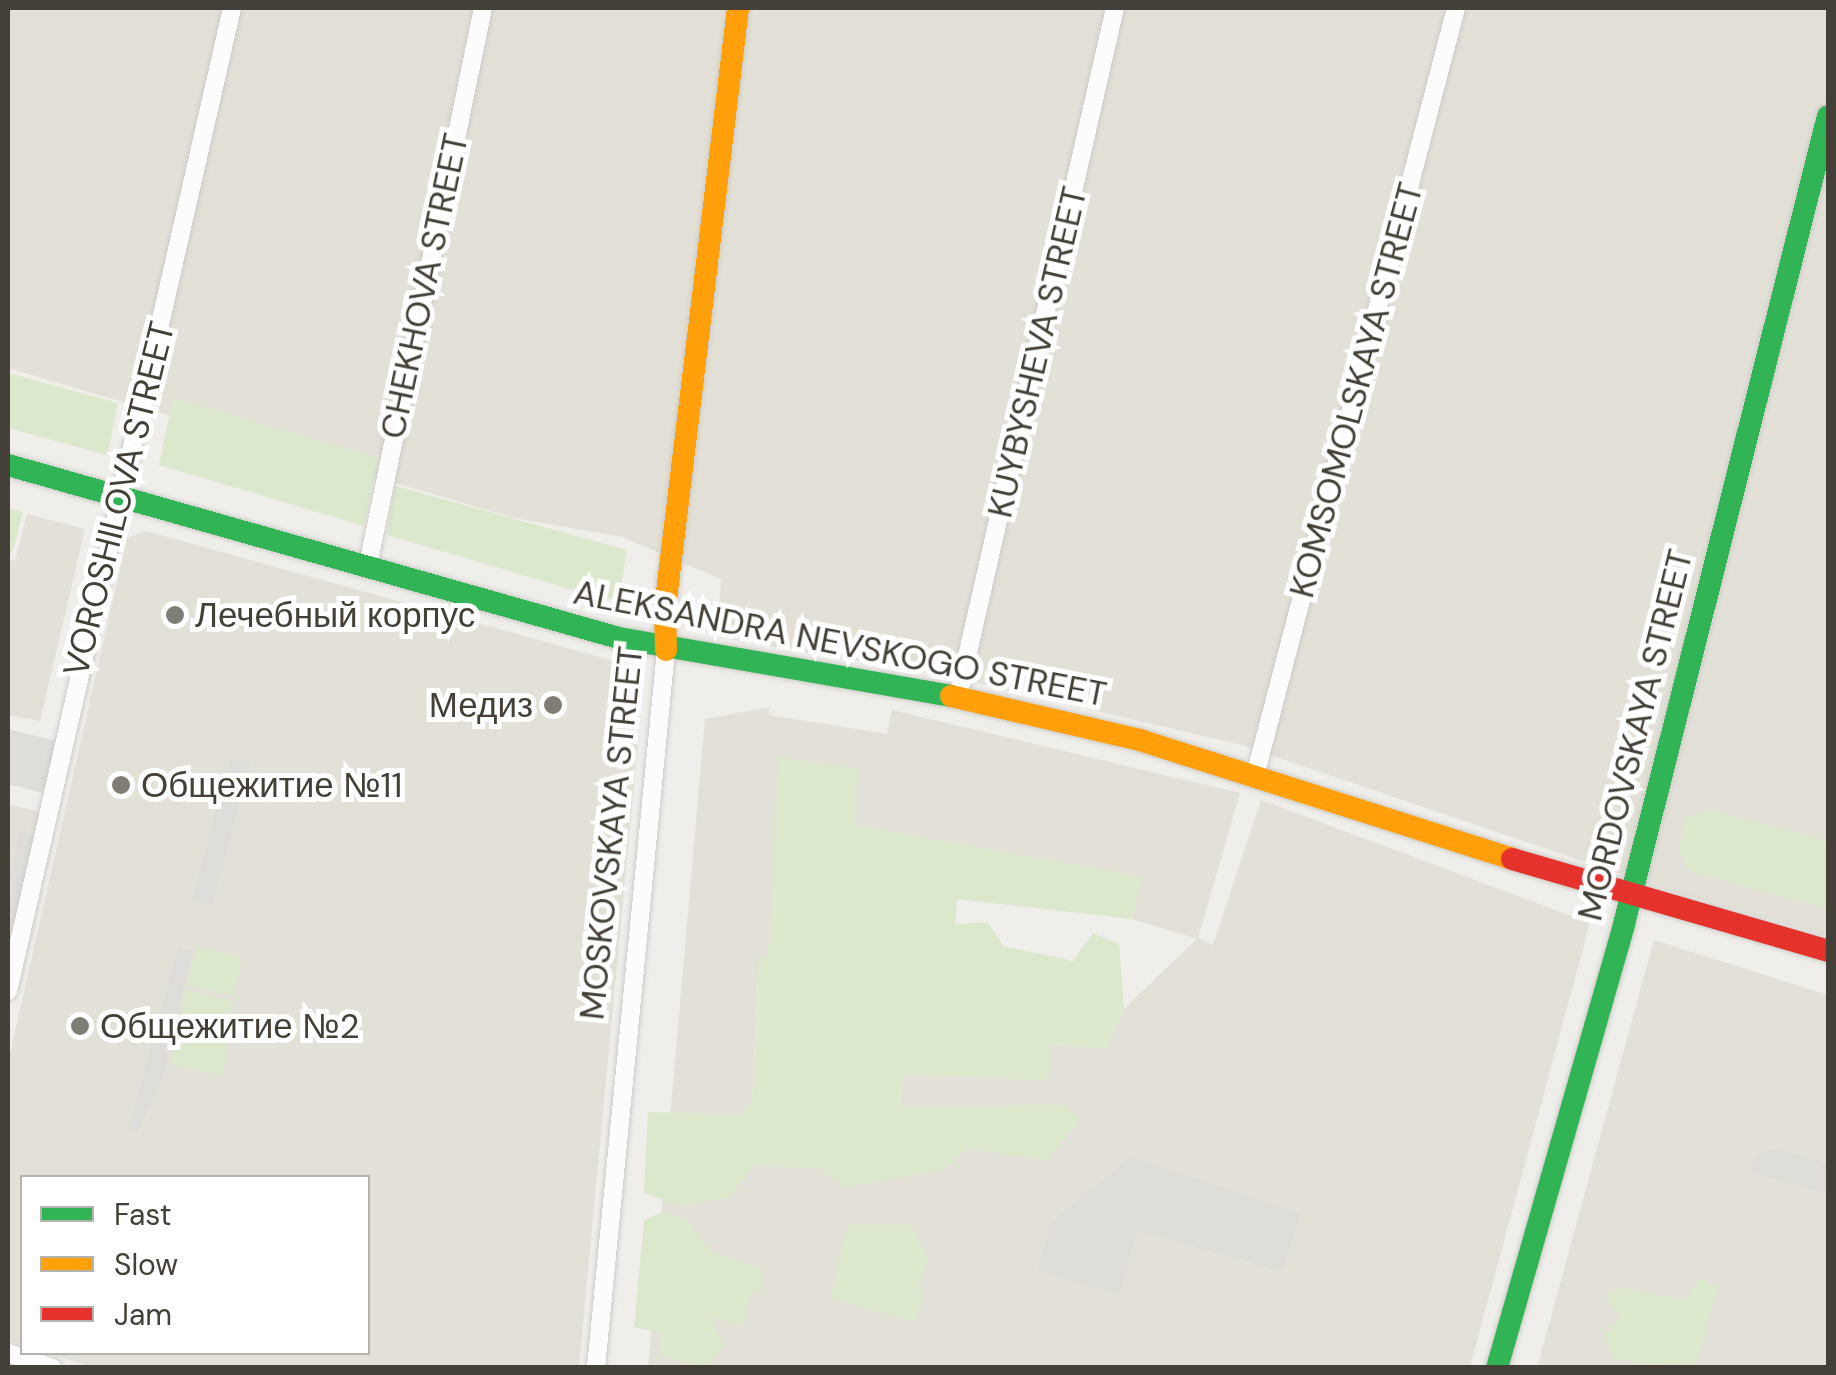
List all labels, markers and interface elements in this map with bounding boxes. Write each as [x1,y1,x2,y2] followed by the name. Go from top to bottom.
[371,130,477,442] street label: CHEKHOVA STREET
[1280,178,1432,602] street label: KOMSOMOLSKAYA STREET
[978,182,1096,522] street label: KUYBYSHEVA STREET
[55,317,183,681] street label: VOROSHILOVA STREET
[1569,545,1701,925] street label: MORDOVSKAYA STREET
[570,571,1110,715] street label: ALEKSANDRA NEVSKOGO STREET
[195,594,475,636] place label: Лечебный корпус
[164,604,186,626] marker: Лечебный корпус
[570,644,652,1022] street label: MOSKOVSKAYA STREET
[429,684,533,726] place label: Медиз
[542,694,564,716] marker: Медиз
[141,764,402,806] place label: Общежитие №11
[110,774,132,796] marker: Общежитие №11
[100,1005,360,1047] place label: Общежитие №2
[69,1015,91,1037] marker: Общежитие №2
[20,1175,370,1355] legend
[114,1195,172,1234] text: Fast
[114,1245,178,1284] text: Slow
[114,1295,172,1334] text: Jam

